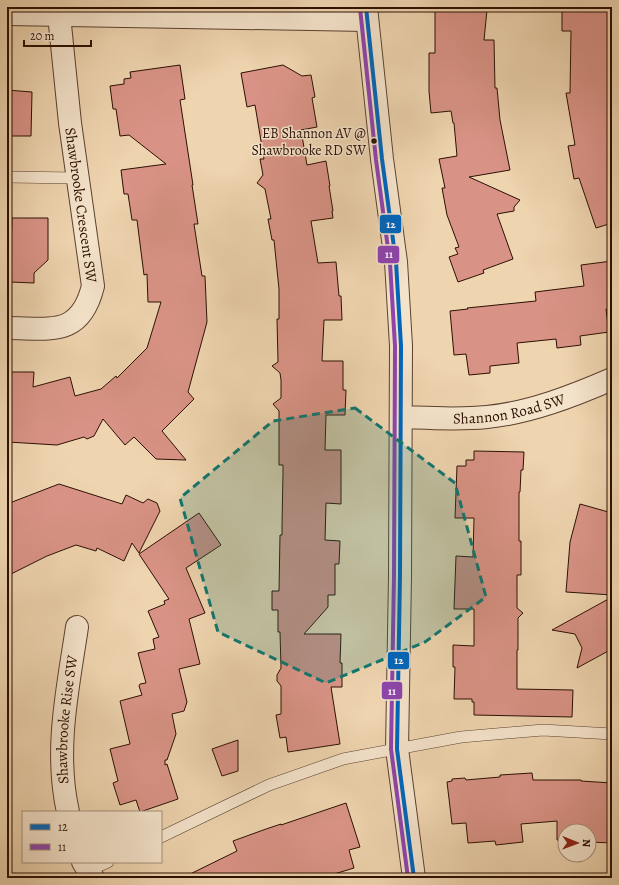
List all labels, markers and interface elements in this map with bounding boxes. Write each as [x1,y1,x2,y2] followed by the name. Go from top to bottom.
[24,22,91,48] scale bar
[30,28,54,44] text: 20 m
[251,124,367,160] place label: EB Shannon AV @ Shawbrooke RD SW
[60,126,102,284] street label: Shawbrooke Crescent SW
[369,136,379,146] marker: EB Shannon AV @ Shawbrooke RD SW
[379,214,402,234] line badge: 12
[386,217,396,232] text: 12
[377,245,400,264] line badge: 11
[385,247,393,262] text: 11
[453,389,568,429] street label: Shannon Road SW
[387,651,410,670] line badge: 12
[394,653,404,668] text: 12
[52,654,82,785] street label: Shawbrooke Rise SW
[381,681,403,700] line badge: 11
[388,684,396,699] text: 11
[22,811,162,863] legend
[58,819,68,835] text: 12
[557,823,597,863] north arrow
[58,839,66,855] text: 11
[579,839,594,847] text: N

